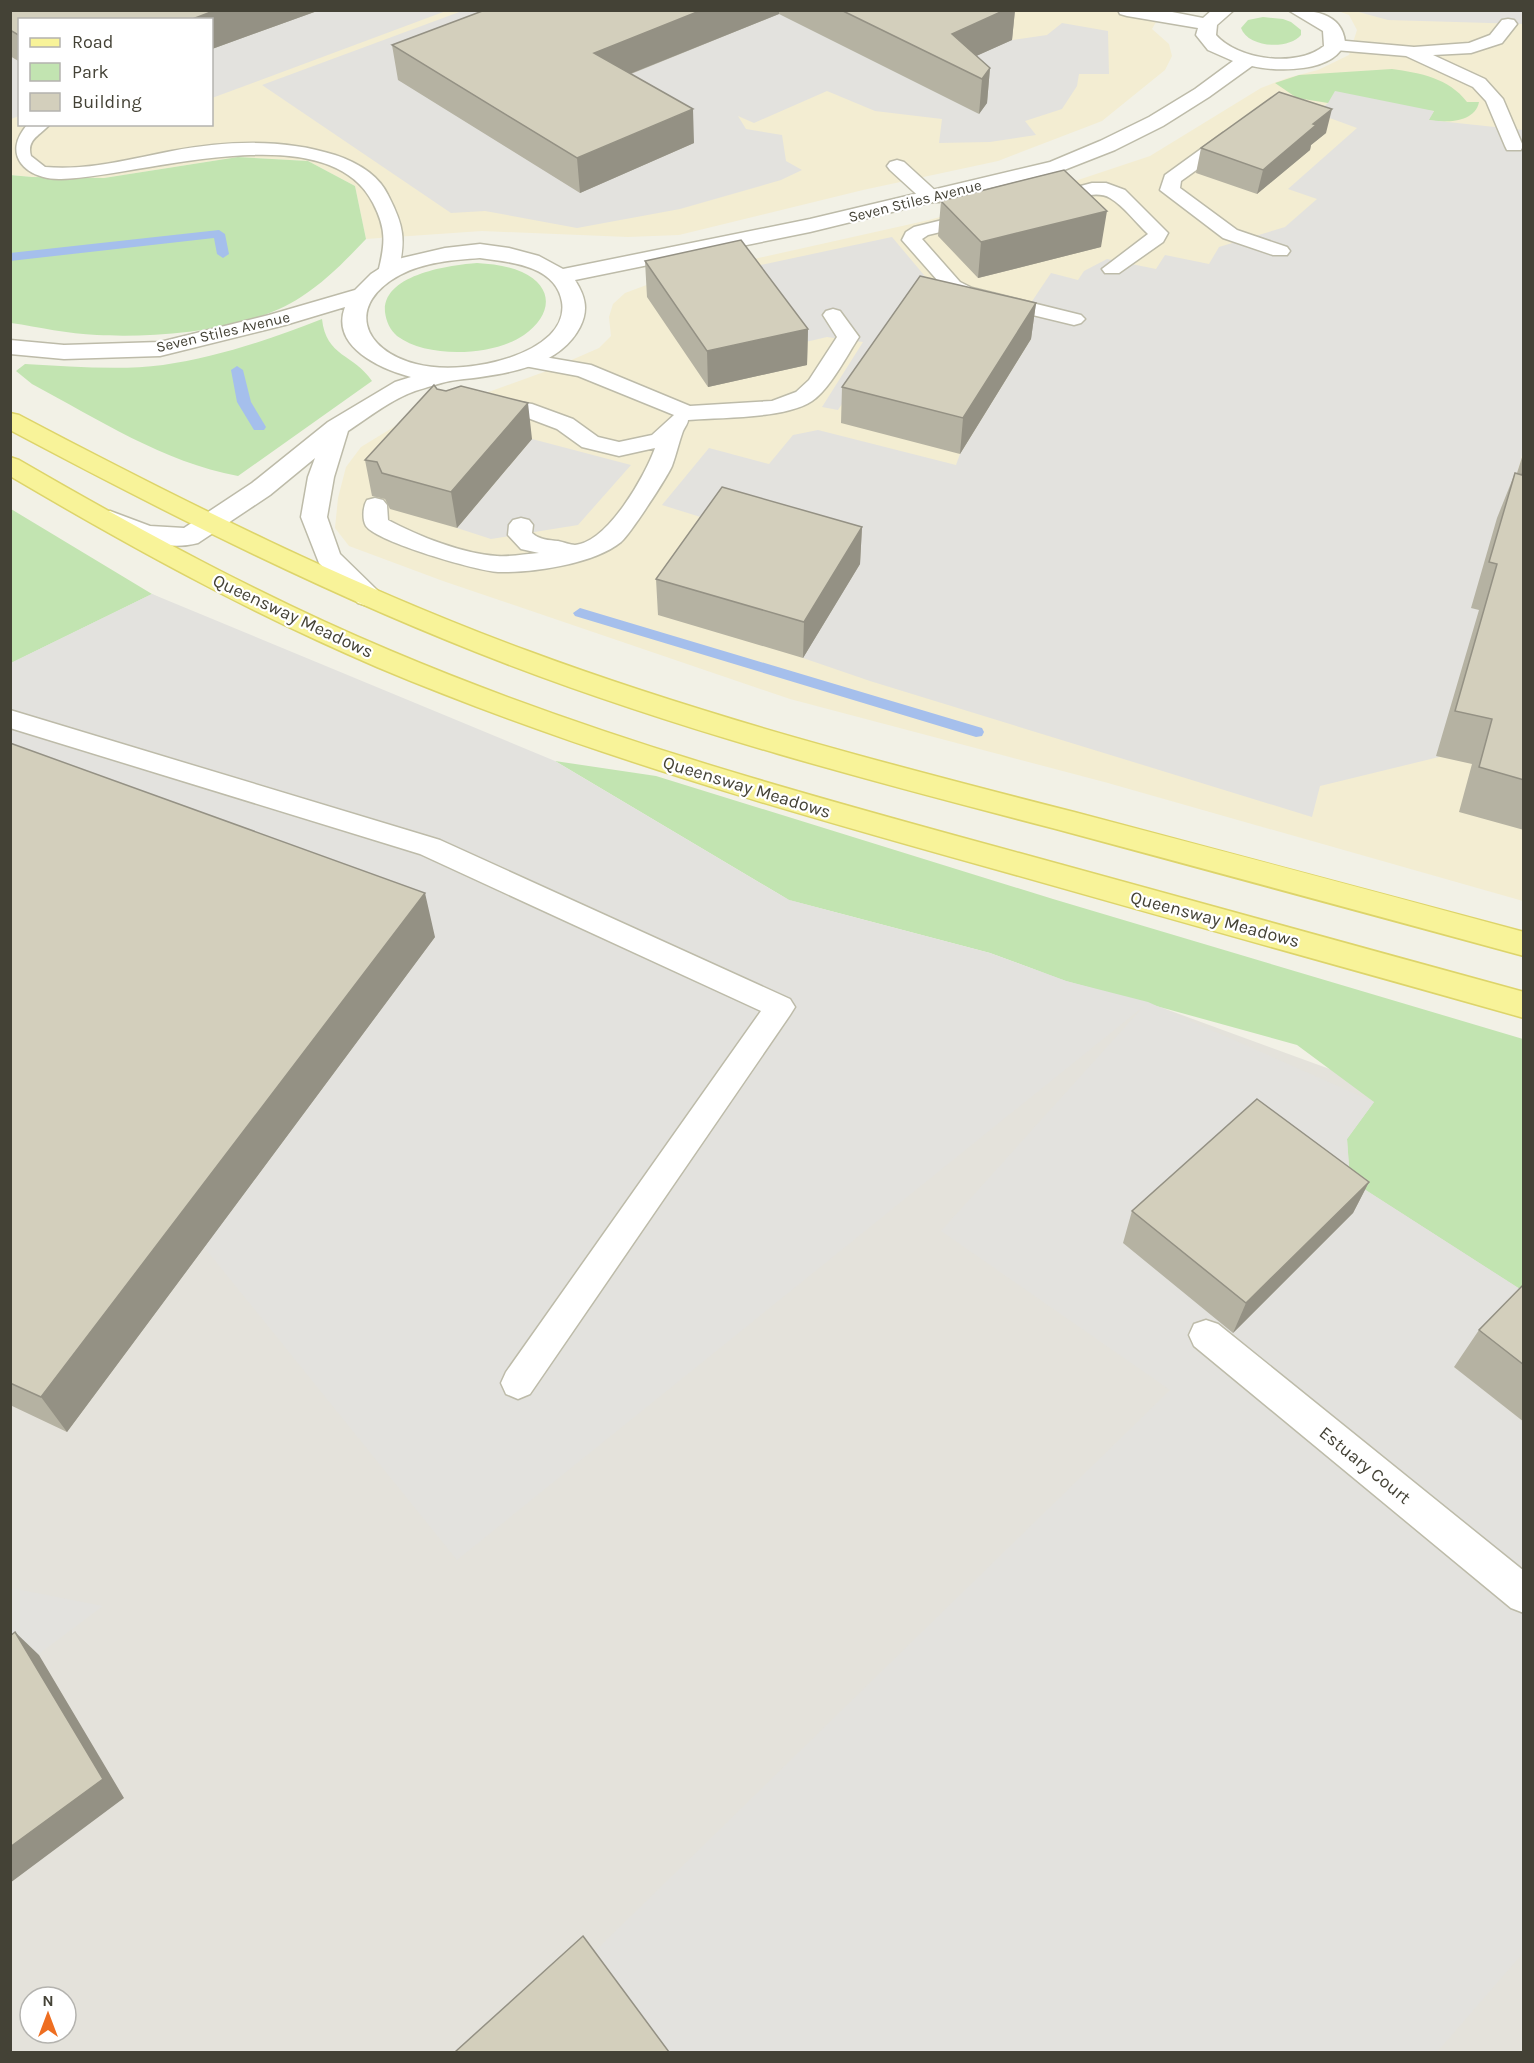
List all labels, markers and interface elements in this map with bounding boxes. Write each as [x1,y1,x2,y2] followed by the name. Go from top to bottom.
[18,18,213,126] legend
[72,31,113,53] text: Road
[72,61,109,83] text: Park
[72,91,142,113] text: Building
[847,176,983,226] street label: Seven Stiles Avenue
[154,308,292,356] street label: Seven Stiles Avenue
[209,569,377,663] street label: Queensway Meadows
[660,751,834,823] street label: Queensway Meadows
[1128,886,1302,952] street label: Queensway Meadows
[1315,1421,1415,1509] street label: Estuary Court
[18,1985,78,2045] north arrow
[42,1991,54,2010] text: N

